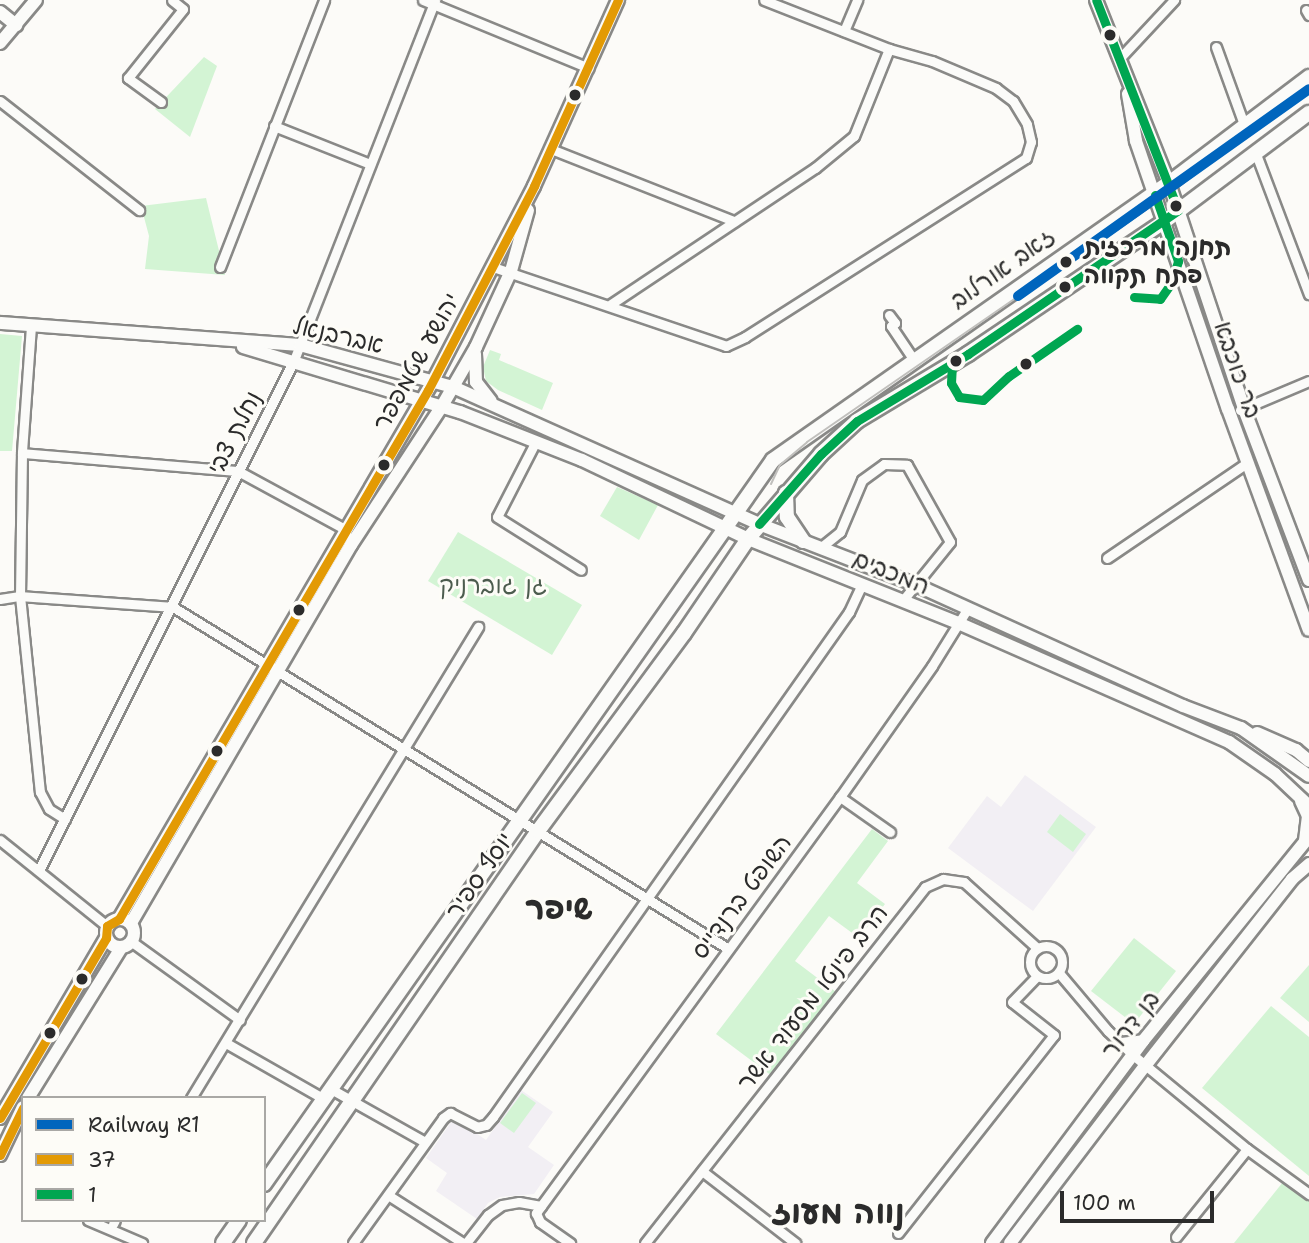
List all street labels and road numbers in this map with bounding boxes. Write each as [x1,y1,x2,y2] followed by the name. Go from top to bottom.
[945,222,1061,316] street label: זאב אורלוב
[367,288,467,436] street label: יהושע שטמפפר
[290,312,386,360] street label: אברבנאל
[1207,318,1267,422] street label: בר כוכבא
[202,387,268,479] street label: נחלת צבי
[848,545,934,601] street label: המכבים
[440,827,520,925] street label: יוסף ספיר
[686,829,798,965] street label: השופט ברנדייס
[732,899,894,1097] street label: הרב פינטו מסעוד אשר
[1096,985,1166,1065] street label: בן דרור

